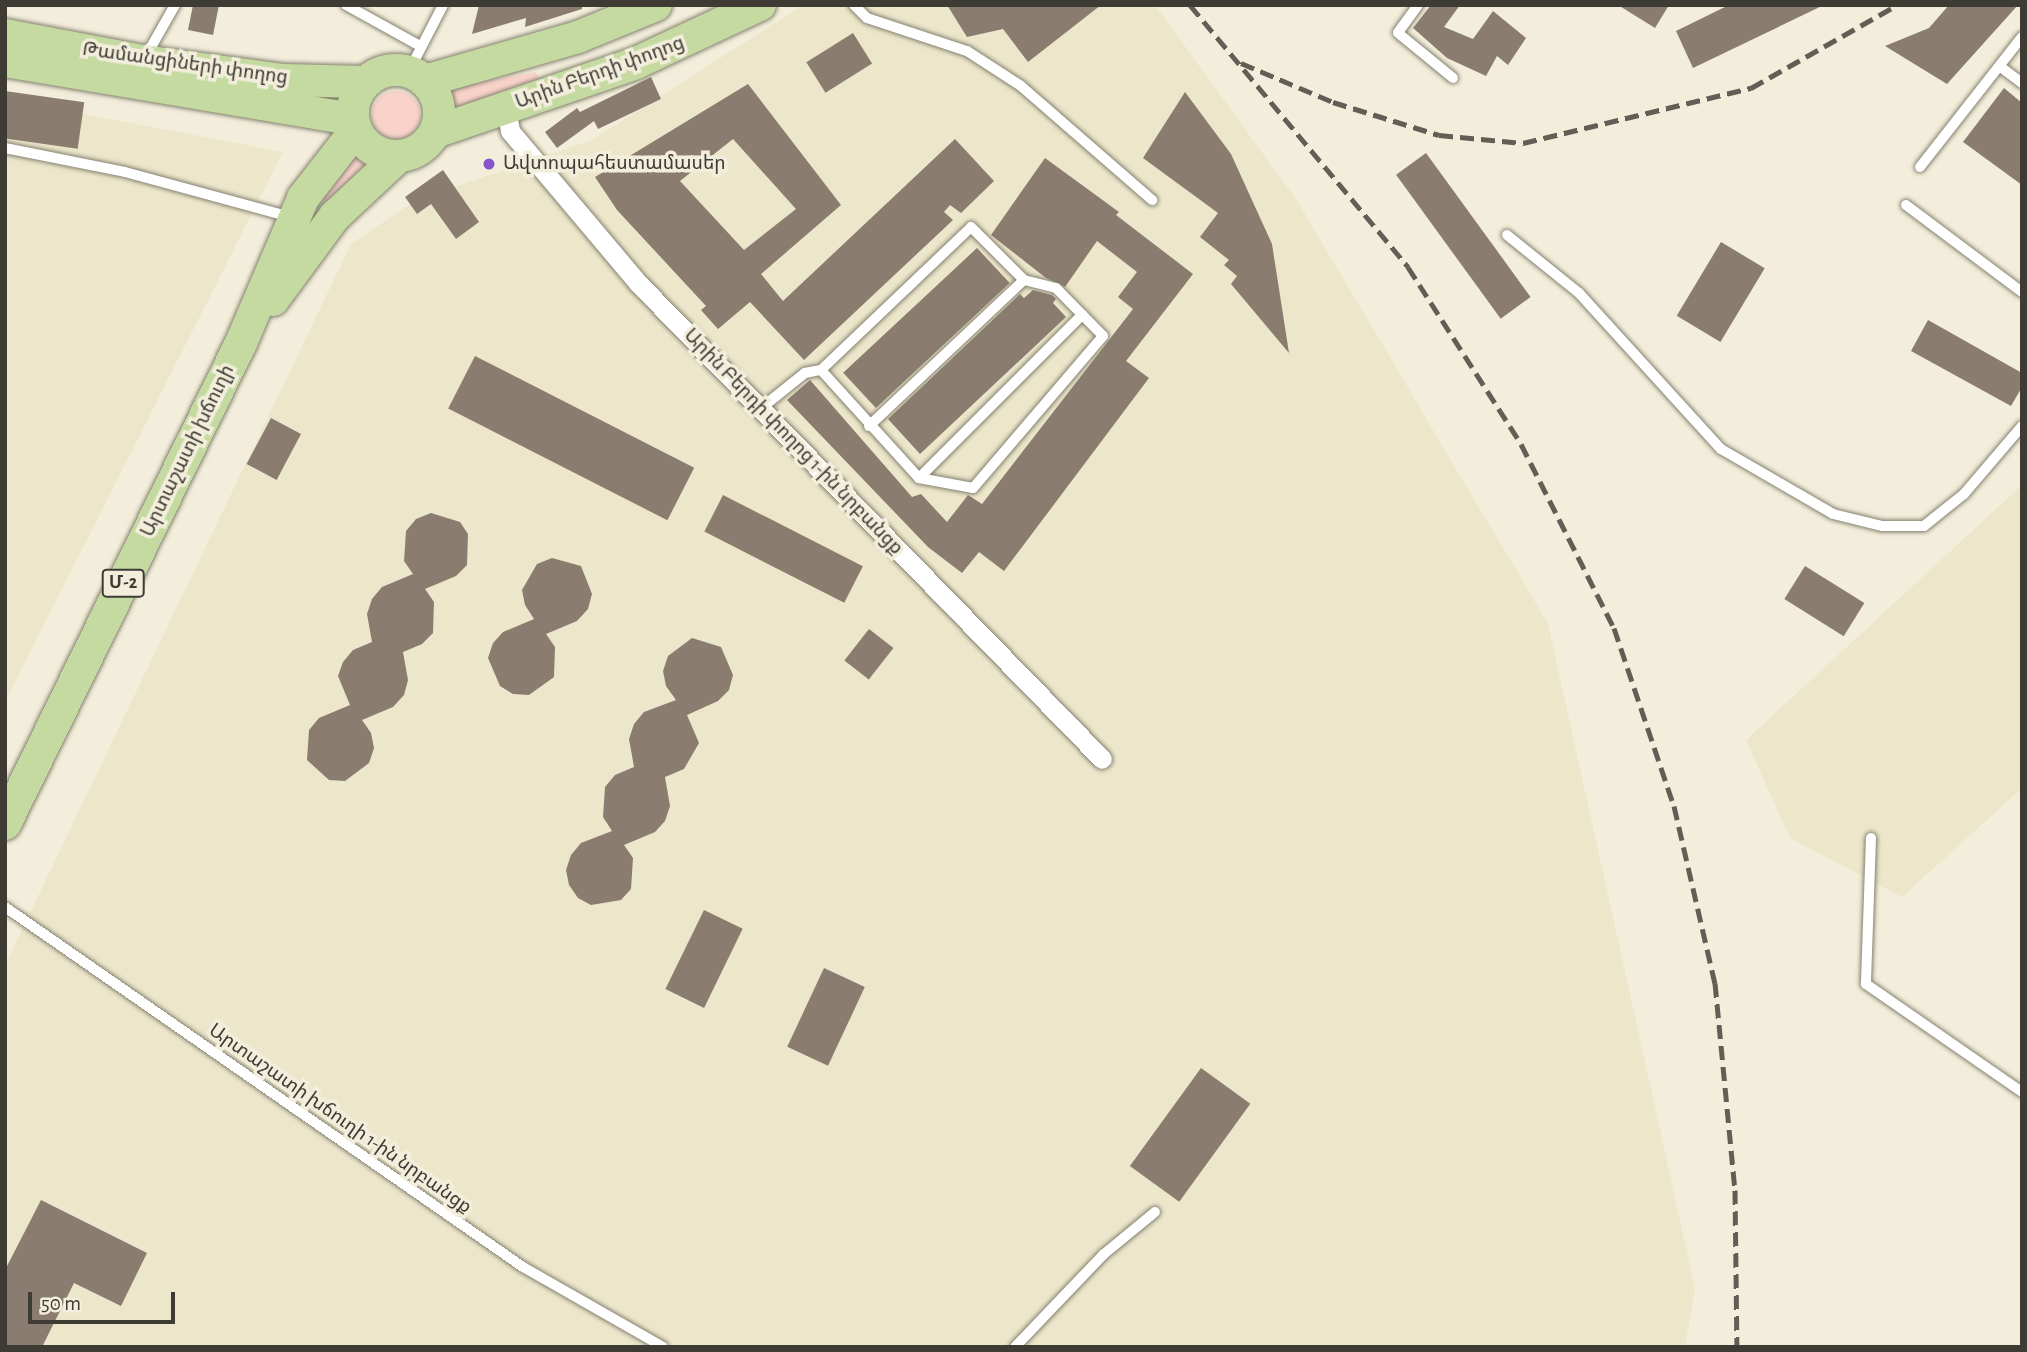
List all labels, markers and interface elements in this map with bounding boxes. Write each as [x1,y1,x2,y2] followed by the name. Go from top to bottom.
[512,32,688,114] street label: Արին Բերդի փողոց
[81,38,289,90] street label: Թամանցիների փողոց
[503,153,726,175] place label: Ավտոպահեստամասեր
[481,156,497,172] marker: Ավտոպահեստամասեր
[679,324,907,560] street label: Արին Բերդի փողոց 1-ին նրբանցք
[136,361,240,541] street label: Արտաշատի խճուղի
[100,568,146,598] road number: Մ-2
[204,1019,476,1219] street label: Արտաշատի խճուղի 1-ին նրբանցք
[32,1278,178,1322] scale bar
[41,1293,81,1314] text: 50 m

